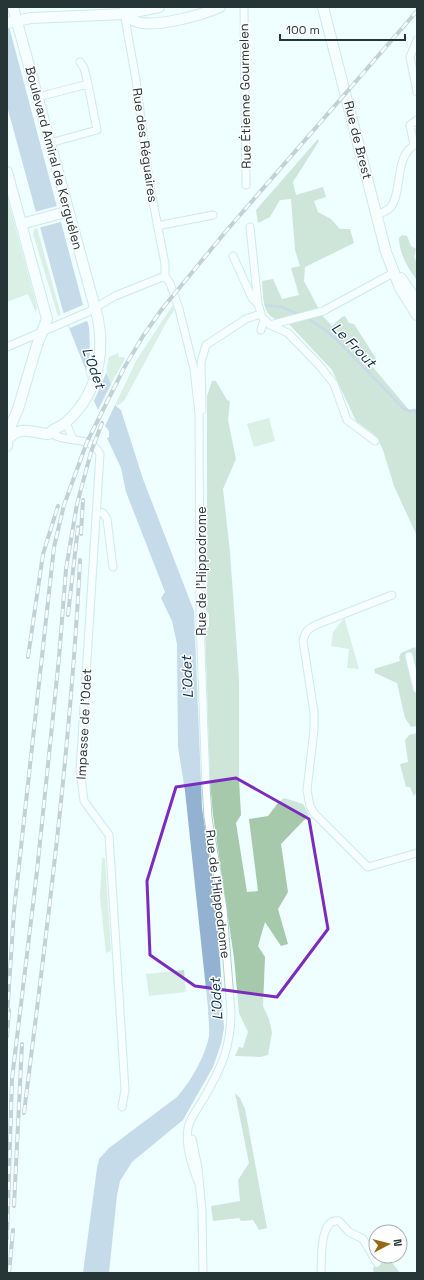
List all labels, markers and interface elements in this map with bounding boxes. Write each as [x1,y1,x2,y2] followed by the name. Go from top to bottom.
[280,16,405,42] scale bar
[286,22,320,38] text: 100 m
[235,23,255,169] street label: Rue Étienne Gourmelen
[21,64,87,252] street label: Boulevard Amiral de Kerguélen
[129,87,161,204] street label: Rue des Réguaires
[340,99,376,181] street label: Rue de Brest
[328,319,381,372] water label: Le Frout
[78,345,110,392] water label: L'Odet
[193,506,210,636] street label: Rue de l'Hippodrome
[177,654,197,699] water label: L'Odet
[73,668,95,780] street label: Impasse de l'Odet
[202,829,234,959] street label: Rue de l'Hippodrome
[205,976,226,1021] water label: L'Odet
[368,1224,408,1264] north arrow
[391,1238,405,1247] text: N

